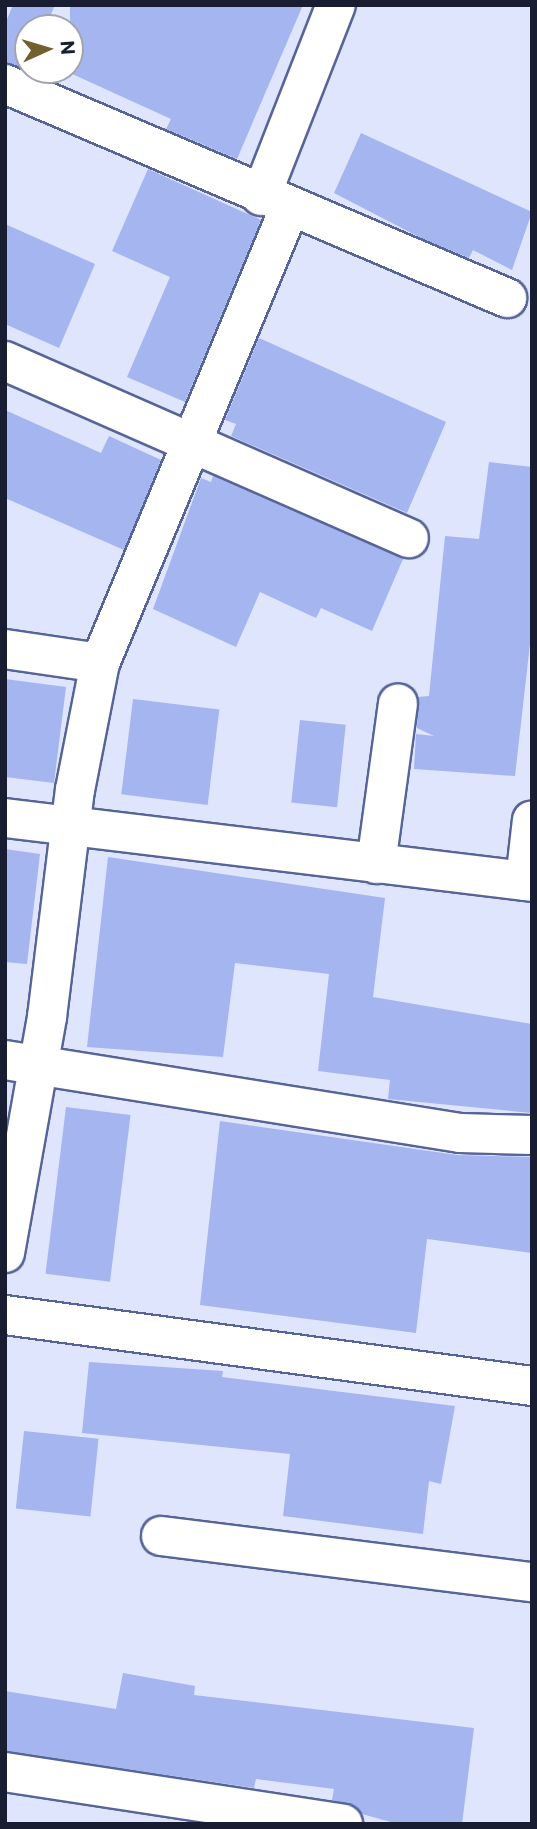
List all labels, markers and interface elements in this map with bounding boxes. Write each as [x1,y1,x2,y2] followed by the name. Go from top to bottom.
[14,14,84,84] north arrow
[56,40,80,56] text: N

